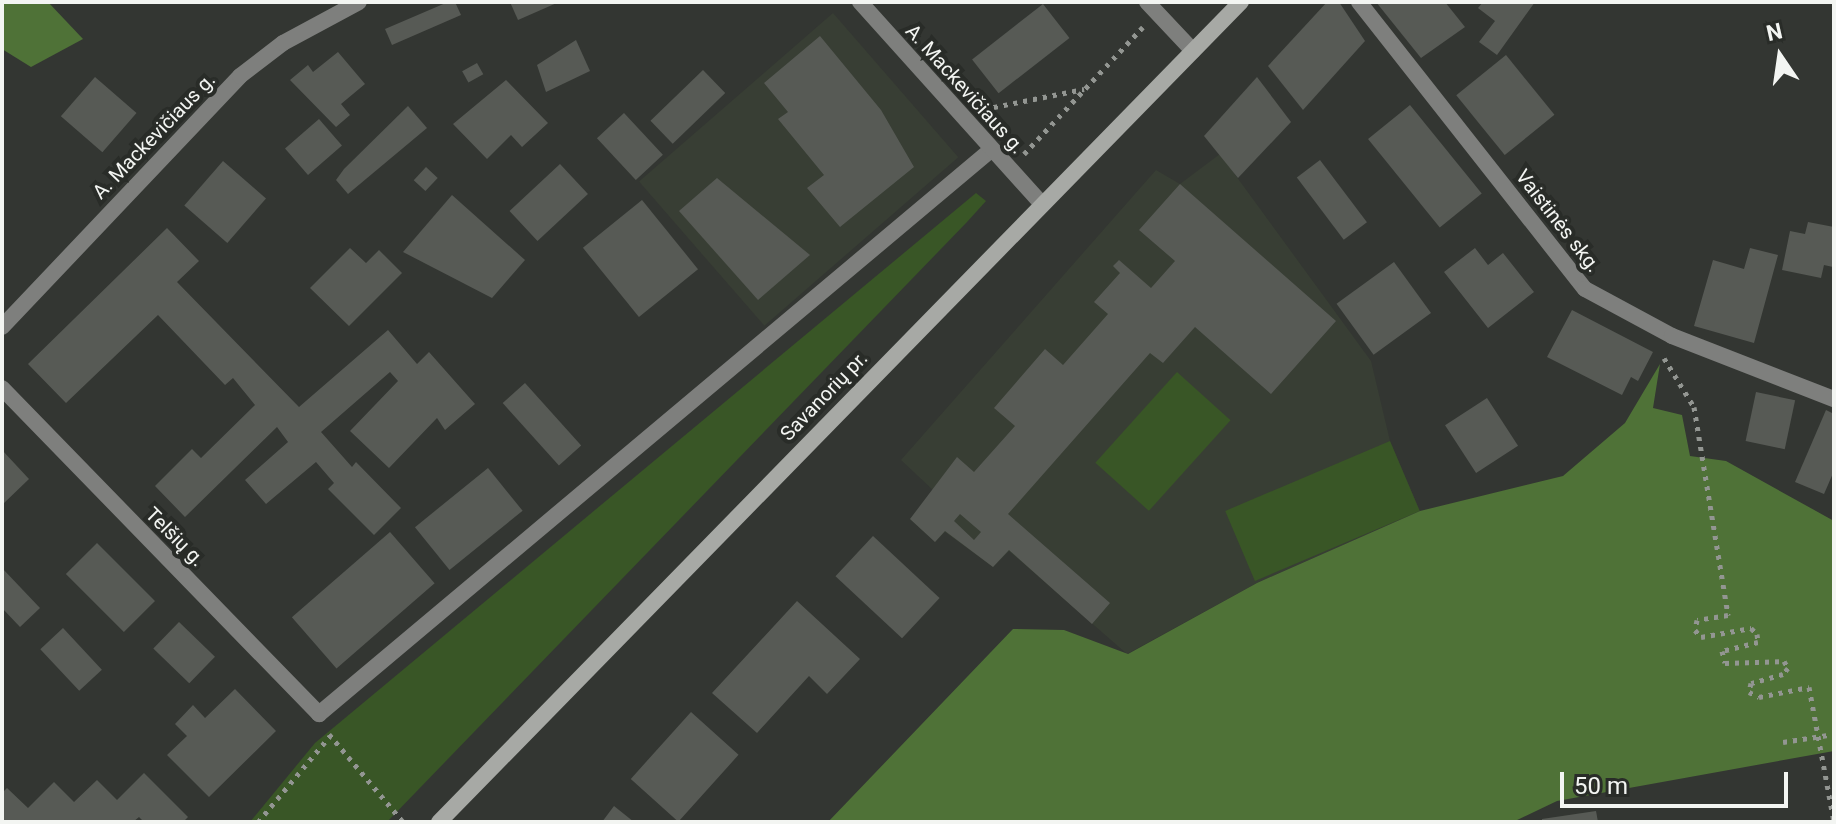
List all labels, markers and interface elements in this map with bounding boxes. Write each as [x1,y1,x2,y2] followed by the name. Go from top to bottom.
[1740,16,1820,96] north arrow
[1764,18,1785,46] text: N
[901,19,1029,159] street label: A. Mackevičiaus g.
[88,68,220,204] street label: A. Mackevičiaus g.
[1511,165,1605,277] street label: Vaistinės skg.
[775,346,873,446] street label: Savanorių pr.
[140,502,210,572] street label: Telšių g.
[1564,756,1792,806] scale bar
[1574,772,1628,800] text: 50 m

